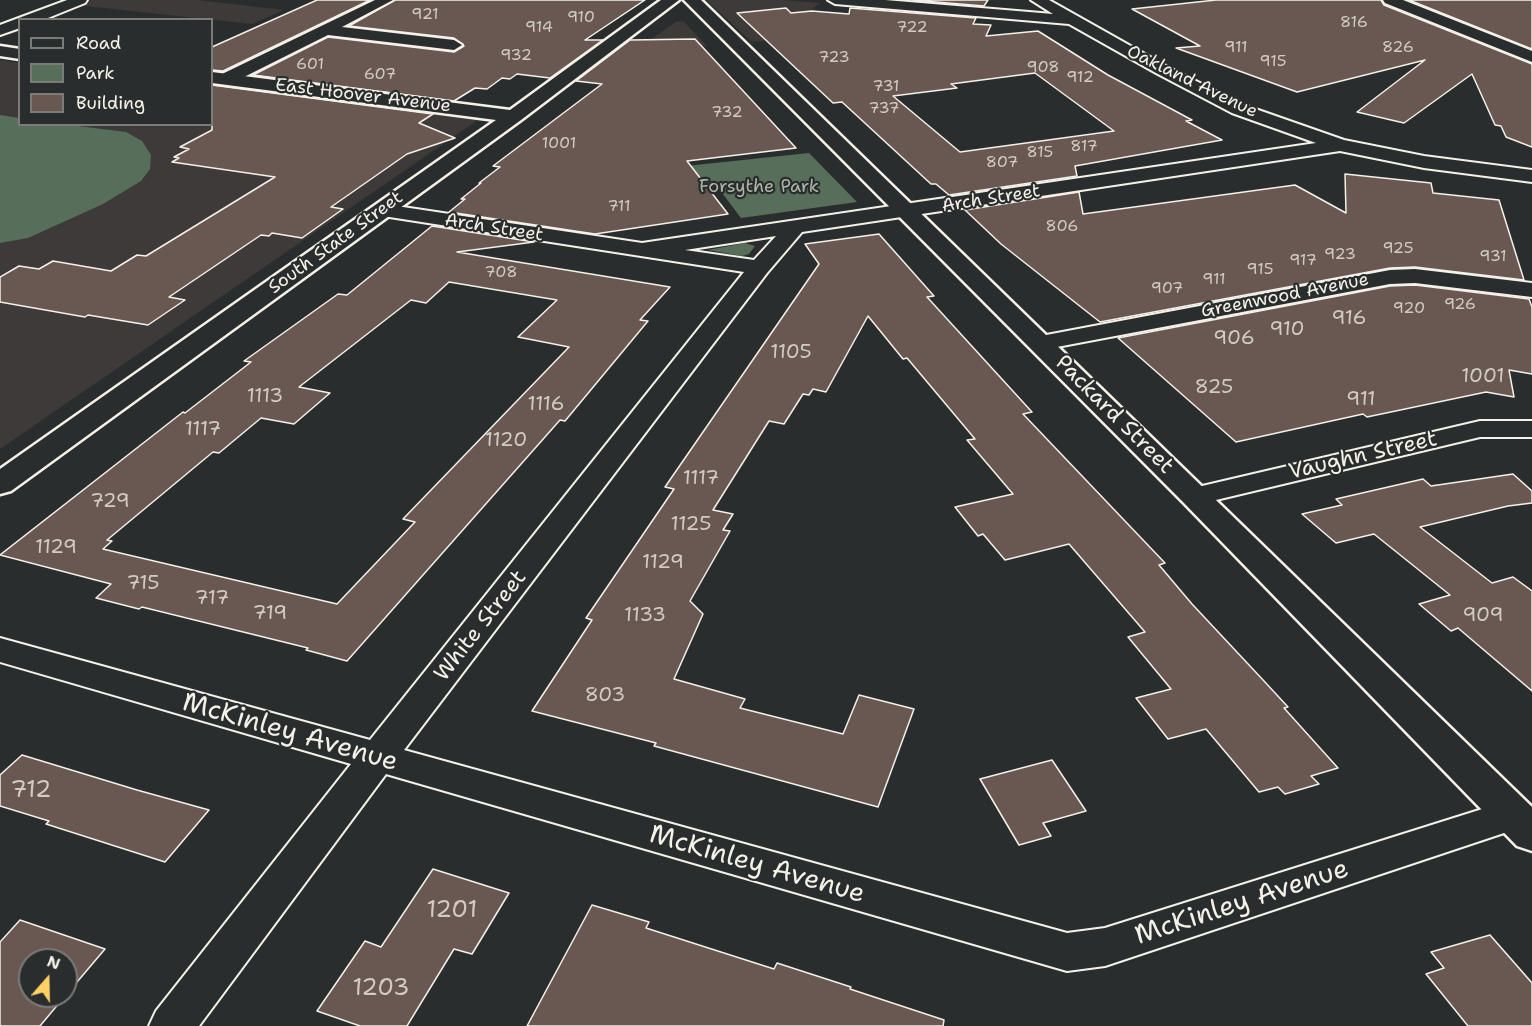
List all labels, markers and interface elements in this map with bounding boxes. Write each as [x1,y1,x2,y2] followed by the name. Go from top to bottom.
[411,5,439,25] house number: 921
[567,8,595,28] house number: 910
[1340,13,1368,33] house number: 816
[18,18,213,126] legend
[525,18,553,38] house number: 914
[896,18,928,38] house number: 722
[76,31,121,55] text: Road
[1224,38,1248,58] house number: 911
[1382,38,1414,58] house number: 826
[1123,41,1261,123] street label: Oakland Avenue
[500,46,532,66] house number: 932
[818,48,850,68] house number: 723
[1260,52,1286,72] house number: 915
[296,55,324,75] house number: 601
[1026,58,1060,78] house number: 908
[76,61,115,85] text: Park
[364,65,396,85] house number: 607
[1066,68,1094,88] house number: 912
[274,75,452,117] street label: East Hoover Avenue
[872,77,900,97] house number: 731
[76,91,145,115] text: Building
[868,99,900,119] house number: 737
[711,103,743,123] house number: 732
[542,134,576,154] house number: 1001
[1070,137,1098,157] house number: 817
[1027,143,1053,163] house number: 815
[986,153,1018,173] house number: 807
[699,176,819,198] park label: Forsythe Park
[940,181,1042,217] street label: Arch Street
[265,187,407,299] street label: South State Street
[607,197,631,217] house number: 711
[443,210,545,246] street label: Arch Street
[1046,217,1078,237] house number: 806
[1382,239,1414,259] house number: 925
[1324,245,1356,265] house number: 923
[1479,247,1507,267] house number: 931
[1289,251,1317,271] house number: 917
[1247,260,1273,280] house number: 915
[485,263,517,283] house number: 708
[1199,269,1371,323] street label: Greenwood Avenue
[1202,270,1226,290] house number: 911
[1151,279,1183,299] house number: 907
[1444,295,1476,315] house number: 926
[1393,299,1425,319] house number: 920
[1331,307,1367,331] house number: 916
[1269,318,1305,342] house number: 910
[1213,327,1255,351] house number: 906
[770,341,812,365] house number: 1105
[1049,350,1179,480] street label: Packard Street
[1461,365,1505,389] house number: 1001
[1195,376,1233,400] house number: 825
[247,385,283,409] house number: 1113
[1346,388,1376,412] house number: 911
[527,393,565,417] house number: 1116
[185,418,221,442] house number: 1117
[1286,426,1440,486] street label: Vaughn Street
[485,429,527,453] house number: 1120
[683,467,719,491] house number: 1117
[90,490,130,514] house number: 729
[671,513,711,537] house number: 1125
[35,536,77,560] house number: 1129
[642,551,684,575] house number: 1129
[429,565,533,687] street label: White Street
[126,572,160,596] house number: 715
[195,587,229,611] house number: 717
[253,602,287,626] house number: 719
[624,604,666,628] house number: 1133
[1462,604,1504,628] house number: 909
[585,684,625,708] house number: 803
[179,687,401,779] street label: McKinley Avenue
[10,777,52,805] house number: 712
[646,819,868,911] street label: McKinley Avenue
[1131,853,1353,953] street label: McKinley Avenue
[427,897,477,925] house number: 1201
[18,948,78,1008] north arrow
[44,950,63,975] text: N
[352,975,410,1003] house number: 1203

